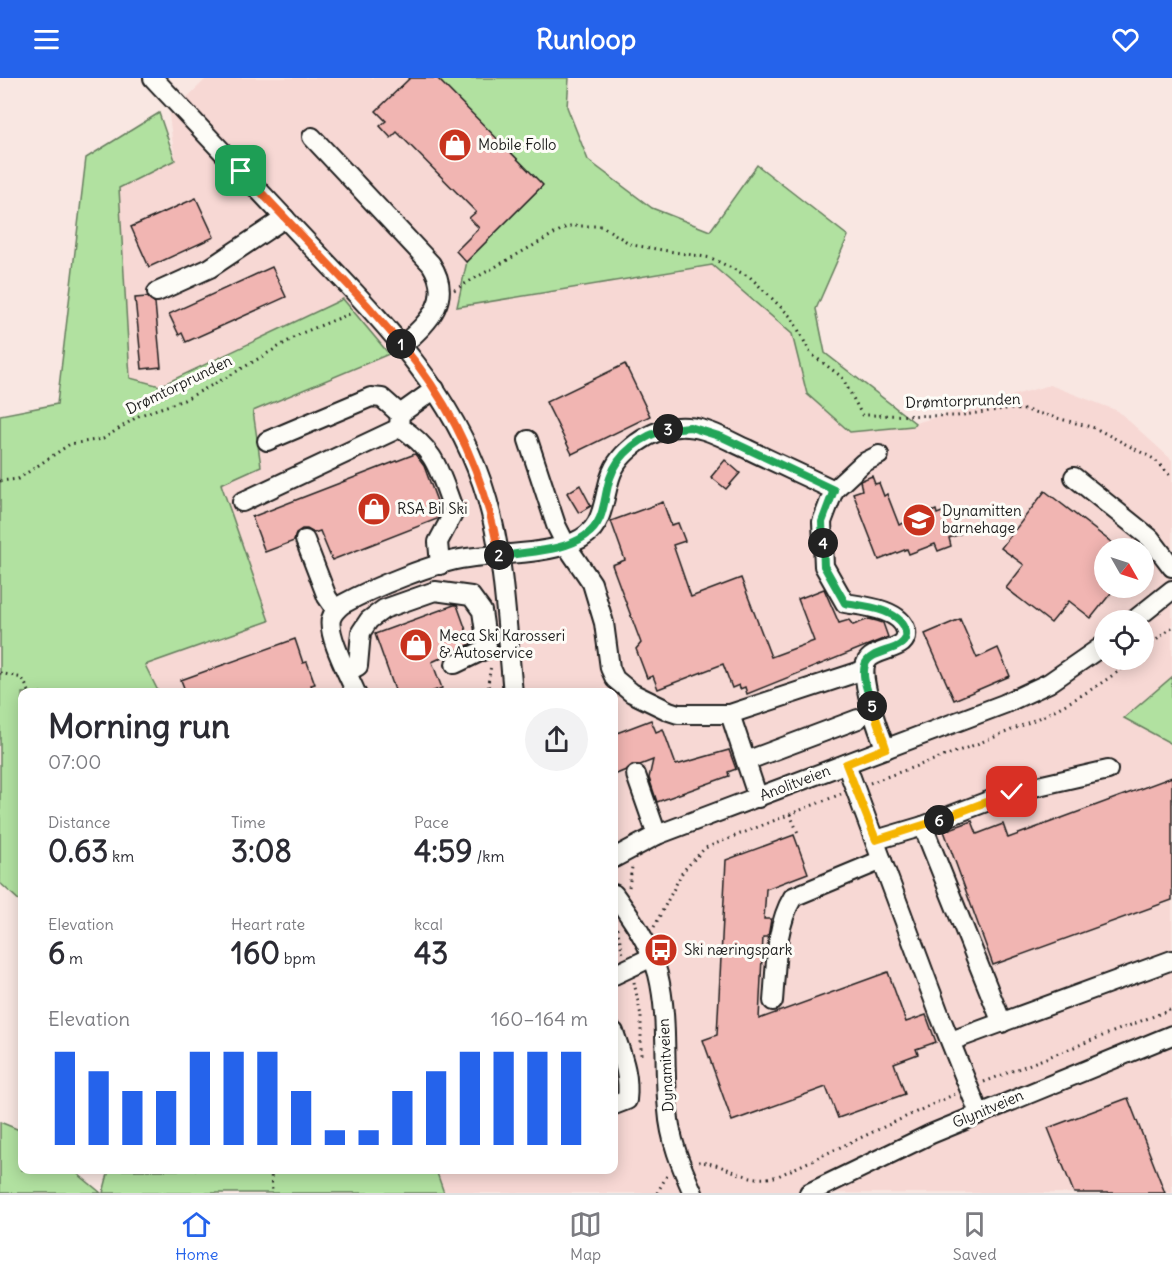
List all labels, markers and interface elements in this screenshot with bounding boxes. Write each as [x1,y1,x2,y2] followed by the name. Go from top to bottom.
[536,22,636,56] text: Runloop
[30,23,63,56] icon: menu
[1109,23,1142,56] icon: heart
[437,127,473,163] shop icon: Mobile Follo
[478,135,557,154] place label: Mobile Follo
[215,145,266,196] pin
[224,154,257,187] icon: arrive
[386,329,416,359] pin: 1
[398,334,404,354] text: 1
[123,351,235,418] street label: Drømtorprunden
[905,389,1021,412] street label: Drømtorprunden
[653,414,683,444] pin: 3
[663,419,673,439] text: 3
[356,491,392,527] shop icon: RSA Bil Ski
[397,499,468,518] place label: RSA Bil Ski
[942,501,1022,537] place label: Dynamitten barnehage
[901,502,937,538] school or university icon: Dynamitten barnehage
[808,528,838,558] pin: 4
[818,533,828,553] text: 4
[1094,538,1154,598] north arrow
[1094,538,1154,670] map controls
[484,540,514,570] pin: 2
[495,545,503,565] text: 2
[1094,610,1154,670] button: locate
[439,626,565,662] place label: Meca Ski Karosseri & Autoservice
[398,627,434,663] shop icon: Meca Ski Karosseri & Autoservice
[857,691,887,721] pin: 5
[867,696,877,716] text: 5
[48,705,230,747] text: Morning run
[525,708,588,771] button: share
[48,749,102,774] text: 07:00
[757,760,833,805] street label: Anolitveien
[986,766,1037,817] pin
[995,775,1028,808] icon: check
[924,805,954,835] pin: 6
[934,810,944,830] text: 6
[48,812,110,832] text: Distance
[231,812,266,832] text: Time
[414,812,449,832] text: Pace
[48,832,108,870] text: 0.63
[231,832,292,870] text: 3:08
[414,832,473,870] text: 4:59
[108,846,134,866] text: km
[473,846,504,866] text: /km
[48,914,114,934] text: Elevation
[231,914,305,934] text: Heart rate
[414,914,443,934] text: kcal
[643,932,679,968] bus stop icon: Ski næringspark
[48,934,65,972] text: 6
[231,934,280,972] text: 160
[414,934,448,972] text: 43
[684,940,793,959] place label: Ski næringspark
[65,948,83,968] text: m
[280,948,316,968] text: bpm
[48,1006,130,1031] text: Elevation
[491,1006,588,1031] text: 160–164 m
[654,1018,677,1112] street label: Dynamitveien
[949,1085,1026,1132] street label: Glynitveien
[175,1208,218,1264] tab: Home
[569,1208,602,1264] tab: Map
[953,1208,997,1264] tab: Saved

